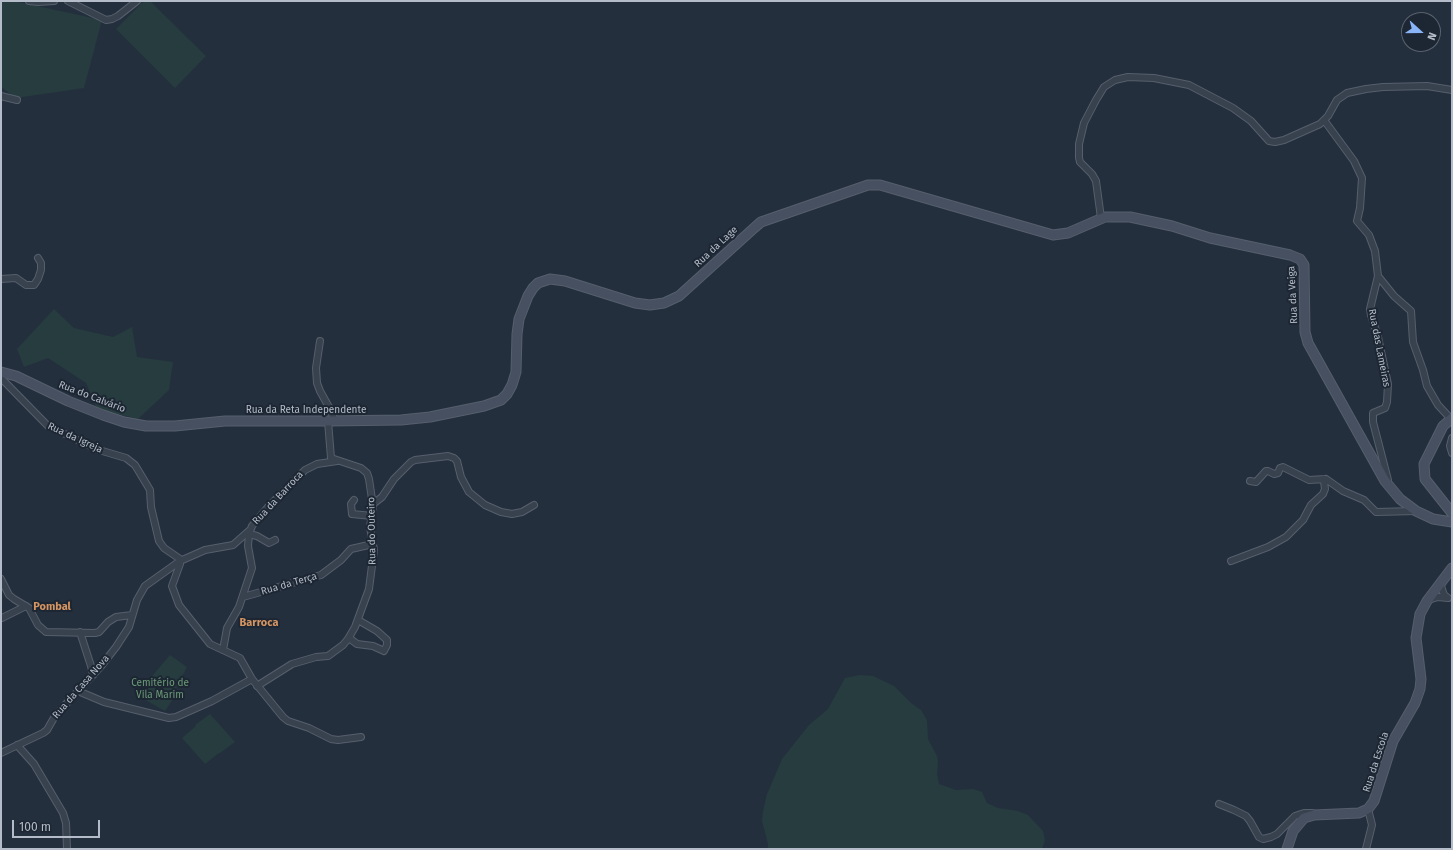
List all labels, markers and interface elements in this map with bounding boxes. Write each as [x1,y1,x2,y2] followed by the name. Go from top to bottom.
[1401,12,1441,52] north arrow
[1424,30,1439,42] text: N
[692,224,740,270] street label: Rua da Lage
[1285,266,1301,324] street label: Rua da Veiga
[1366,308,1392,388] street label: Rua das Lameiras
[57,379,127,415] street label: Rua do Calvário
[246,404,366,416] street label: Rua da Reta Independente
[46,420,104,456] street label: Rua da Igreja
[250,469,306,527] street label: Rua da Barroca
[365,497,379,565] street label: Rua do Outeiro
[260,570,318,598] street label: Rua da Terça
[33,600,71,614] district label: Pombal
[240,616,278,630] district label: Barroca
[50,653,112,721] street label: Rua da Casa Nova
[131,677,189,700] park label: Cemitério de Vila Marim
[1361,730,1391,794] street label: Rua da Escola
[14,812,102,838] scale bar
[19,820,51,834] text: 100 m

